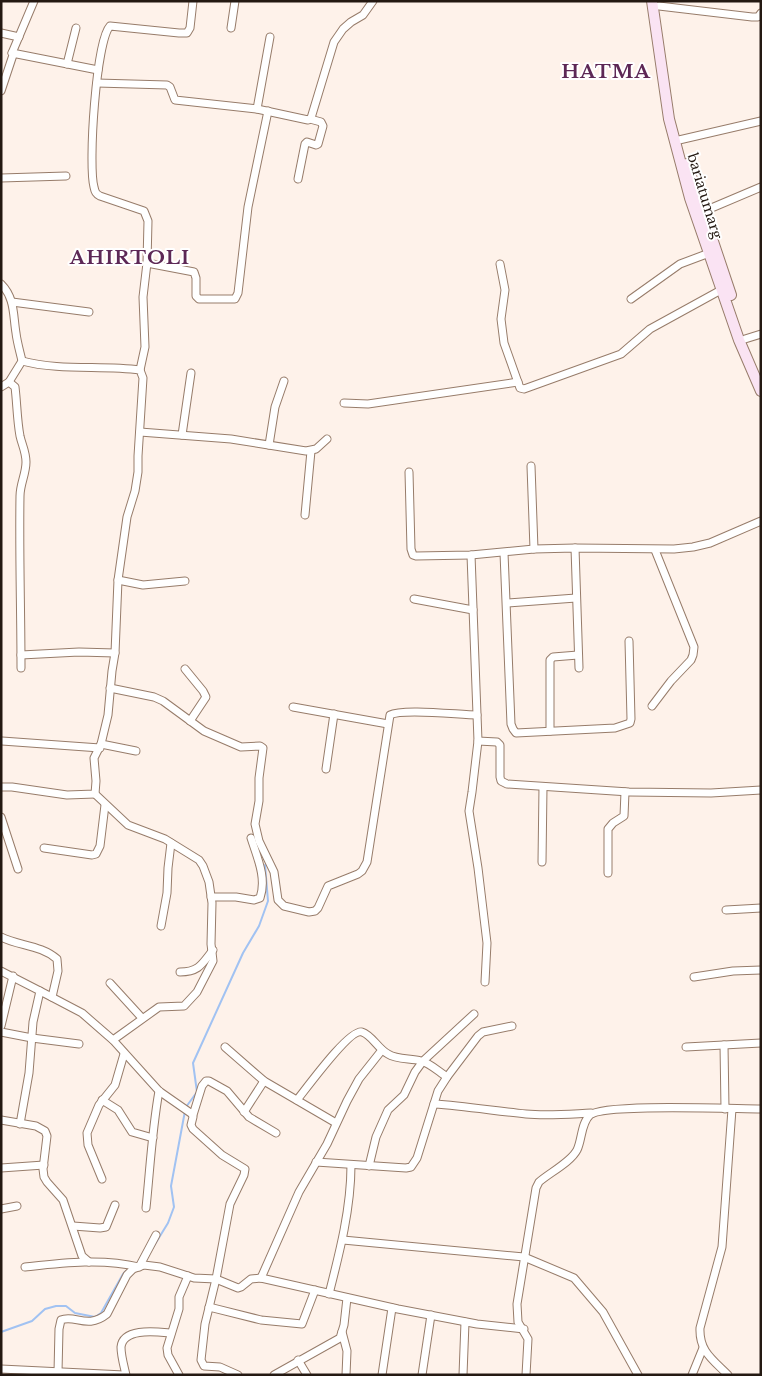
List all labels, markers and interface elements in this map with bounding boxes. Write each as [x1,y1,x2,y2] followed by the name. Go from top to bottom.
[561,60,651,83] district label: HATMA
[683,150,727,242] street label: bariatumarg
[69,246,190,269] district label: AHIRTOLI

